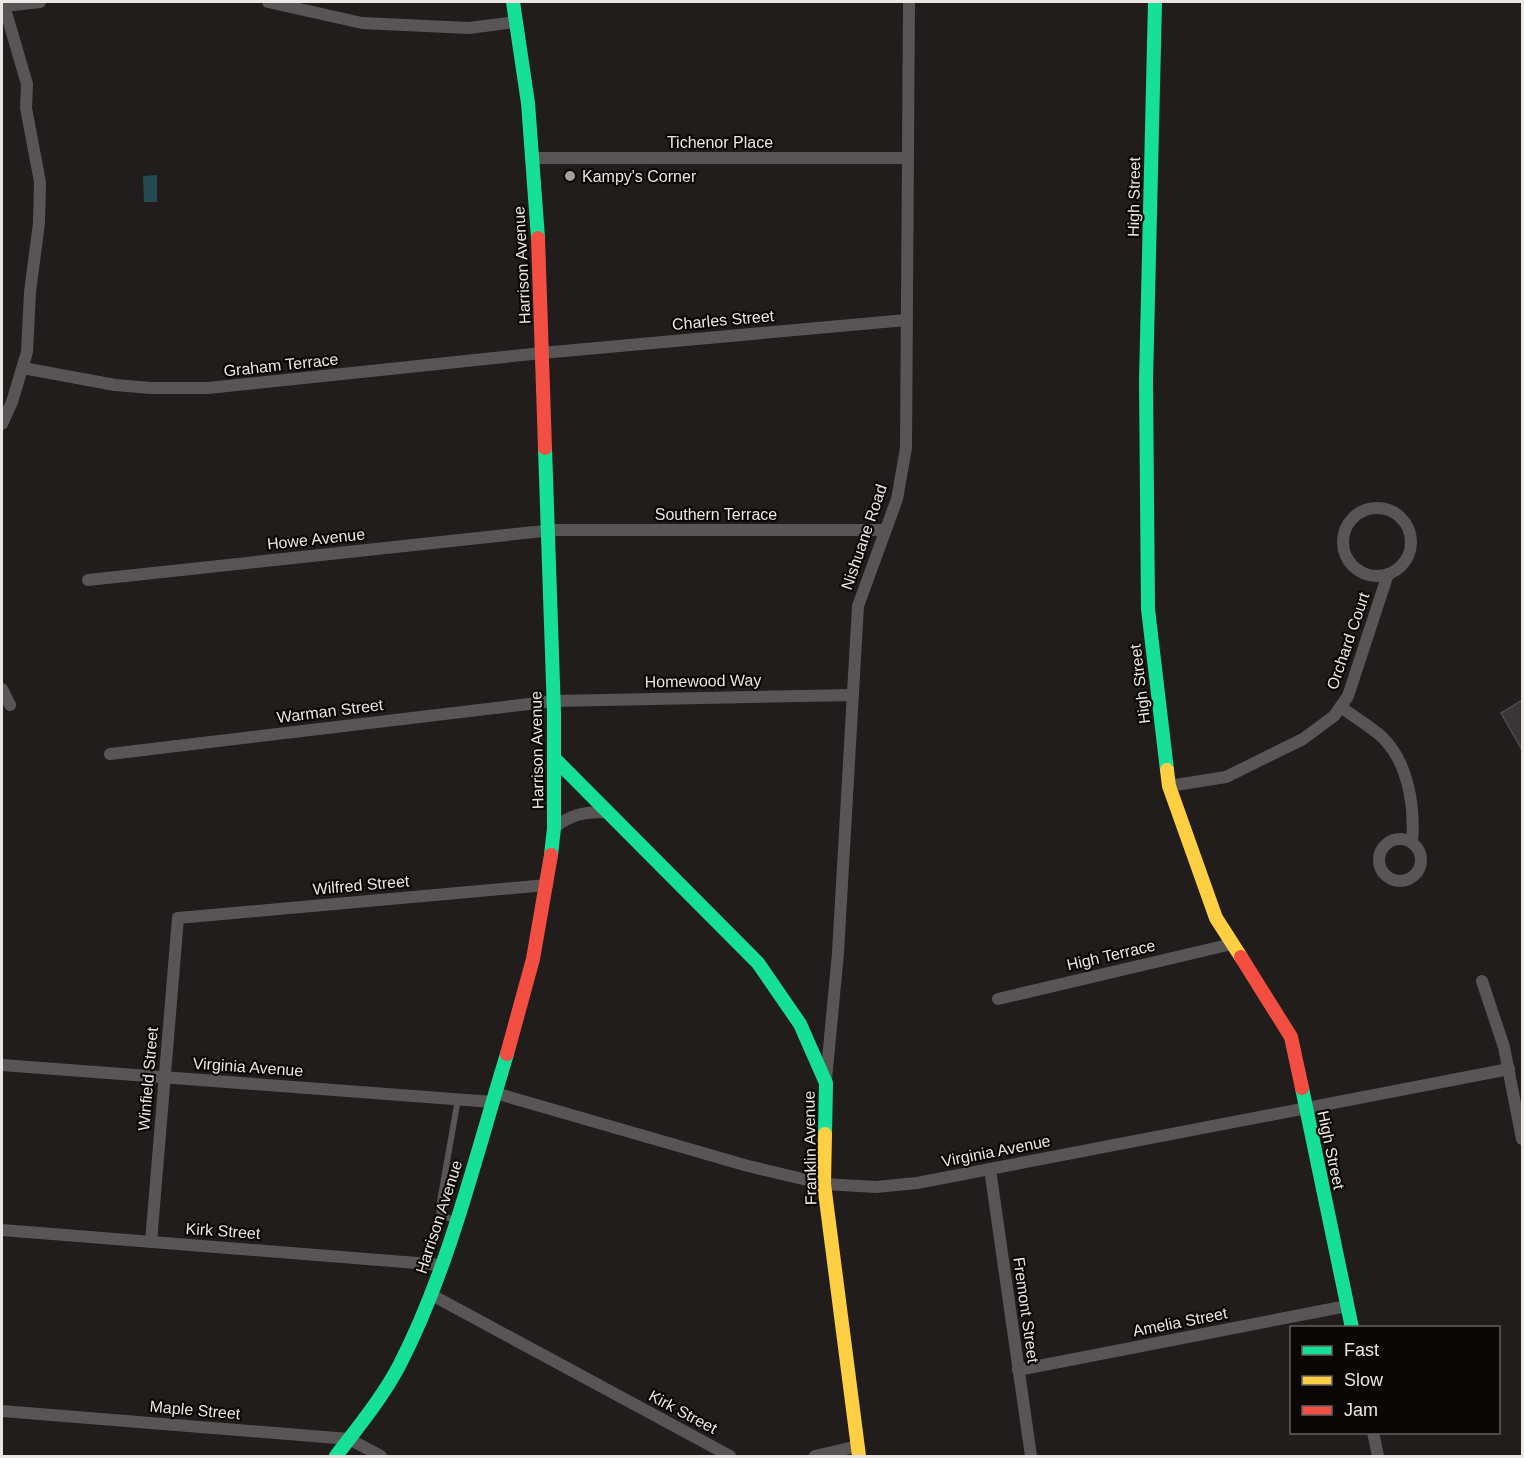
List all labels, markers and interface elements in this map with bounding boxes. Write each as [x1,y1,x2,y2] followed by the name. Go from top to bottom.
[667,134,773,151] street label: Tichenor Place
[1125,156,1143,237] street label: High Street
[582,168,697,185] place label: Kampy's Corner
[563,169,577,183] marker: Kampy's Corner
[510,206,534,324] street label: Harrison Avenue
[671,307,775,333] street label: Charles Street
[223,351,339,379] street label: Graham Terrace
[838,482,890,592] street label: Nishuane Road
[655,506,777,523] street label: Southern Terrace
[266,525,366,553] street label: Howe Avenue
[1323,590,1373,692] street label: Orchard Court
[1127,643,1153,725] street label: High Street
[644,671,762,691] street label: Homewood Way
[527,691,547,809] street label: Harrison Avenue
[276,696,385,726] street label: Warman Street
[312,872,411,898] street label: Wilfred Street
[1065,937,1157,973] street label: High Terrace
[135,1026,161,1132] street label: Winfield Street
[192,1055,304,1079] street label: Virginia Avenue
[801,1091,819,1205] street label: Franklin Avenue
[1314,1109,1348,1191] street label: High Street
[940,1132,1052,1170] street label: Virginia Avenue
[413,1158,465,1276] street label: Harrison Avenue
[185,1220,261,1242] street label: Kirk Street
[1010,1256,1042,1365] street label: Fremont Street
[1131,1304,1229,1340] street label: Amelia Street
[1290,1326,1500,1434] legend
[1344,1340,1379,1360] text: Fast
[1344,1370,1384,1390] text: Slow
[646,1387,720,1437] street label: Kirk Street
[149,1398,241,1422] street label: Maple Street
[1344,1400,1378,1420] text: Jam

